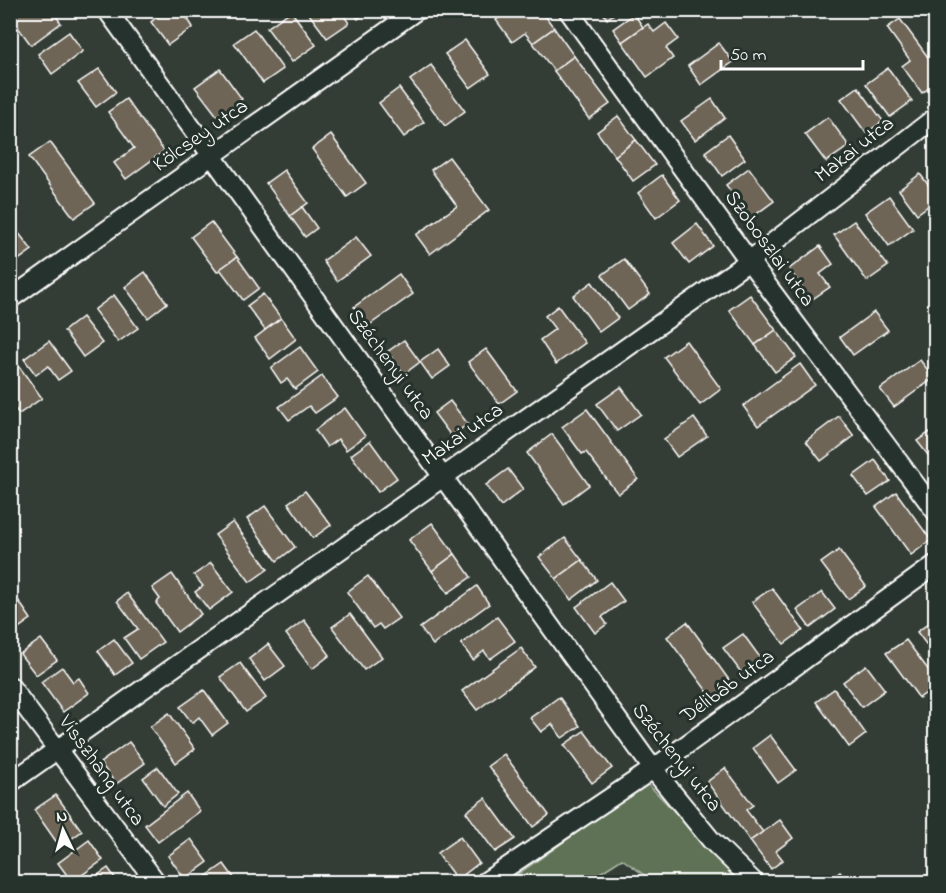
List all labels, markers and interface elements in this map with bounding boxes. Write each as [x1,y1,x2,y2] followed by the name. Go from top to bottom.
[721,33,864,71] scale bar
[730,43,767,69] text: 50 m
[147,92,256,181] street label: Kölcsey utca
[809,109,901,191] street label: Makai utca
[716,185,822,313] street label: Szoboszlai utca
[338,303,441,428] street label: Széchenyi utca
[416,396,510,474] street label: Makai utca
[674,643,781,732] street label: Délibáb utca
[622,697,728,820] street label: Széchenyi utca
[48,708,152,834] street label: Visszhang utca
[33,800,93,860] north arrow
[55,805,68,829] text: N

